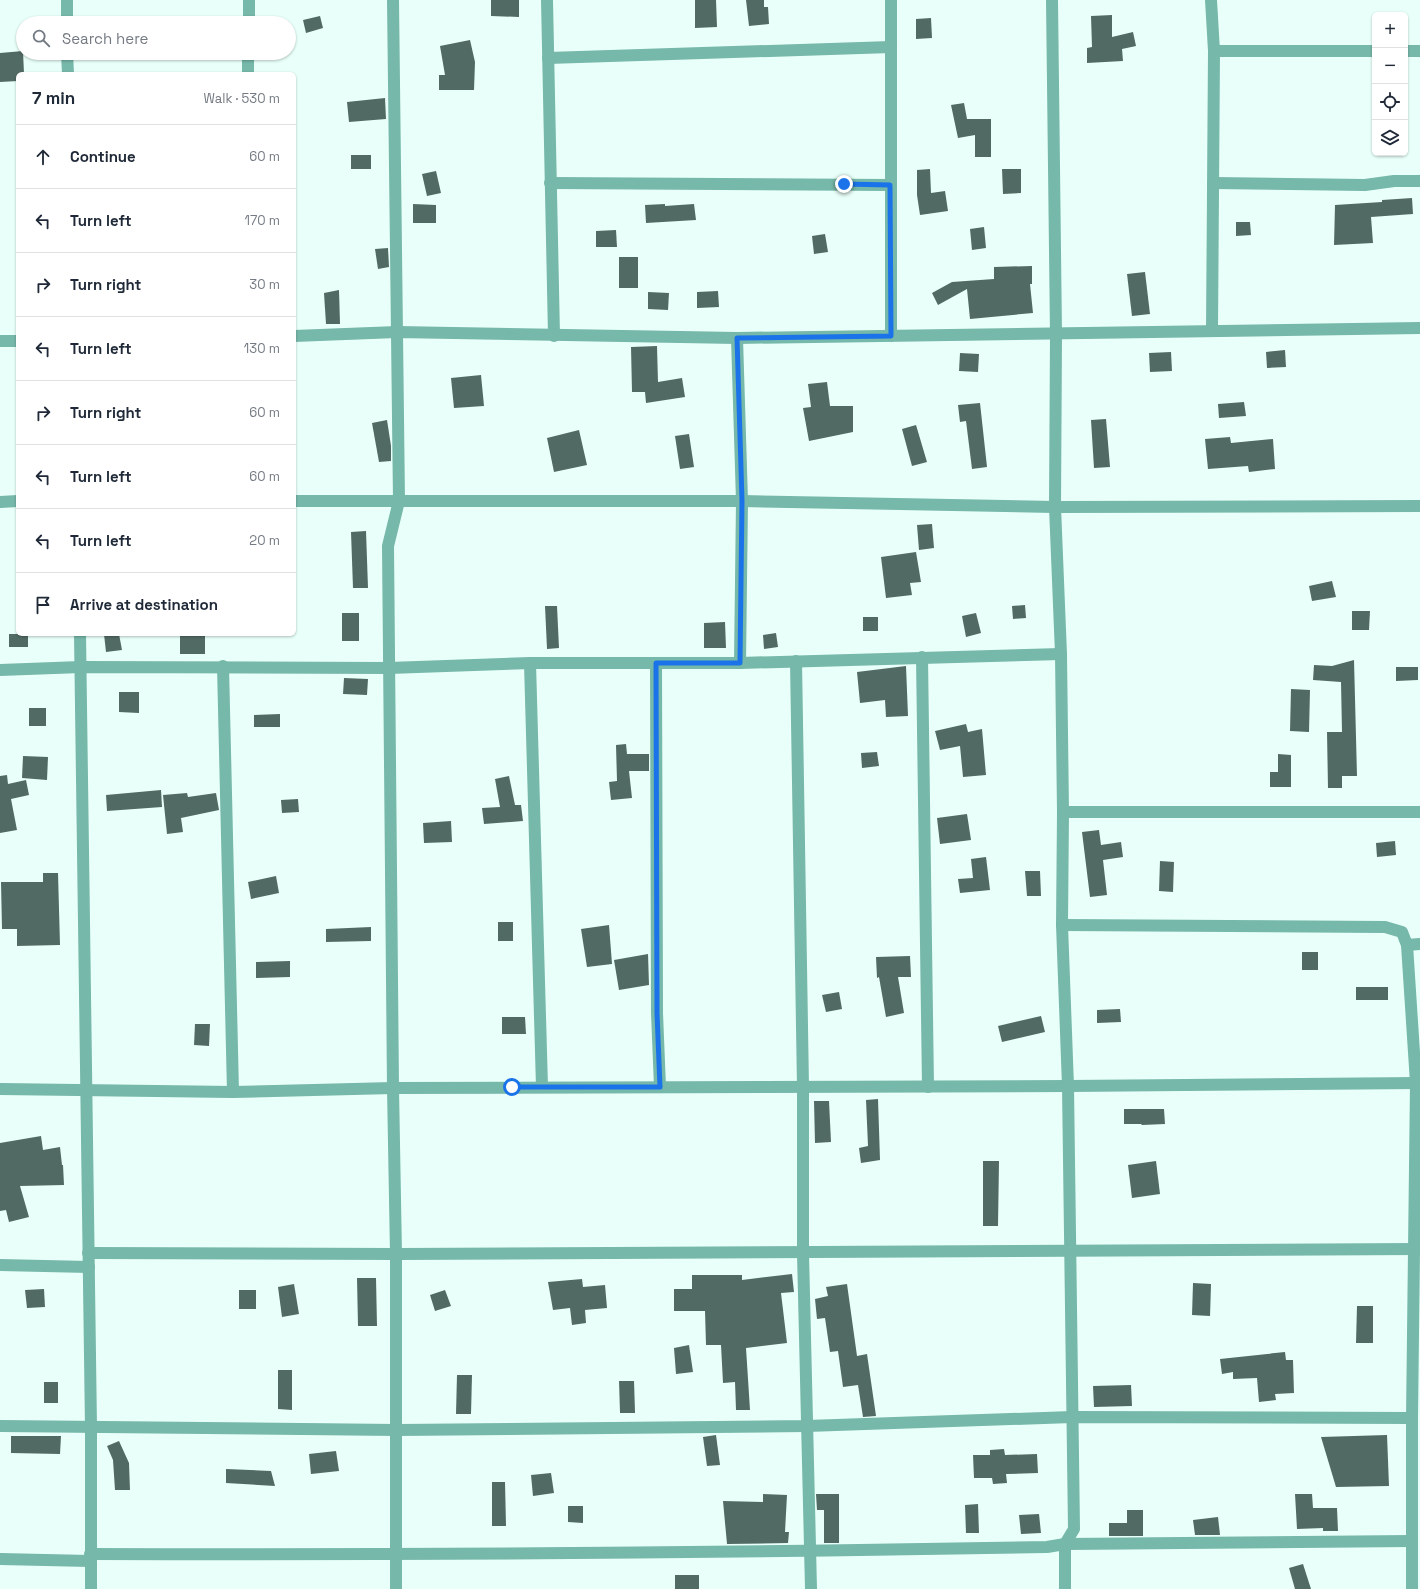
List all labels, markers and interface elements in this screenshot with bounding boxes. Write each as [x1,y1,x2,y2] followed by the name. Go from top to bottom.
[1372,12,1408,156] map controls
[1372,12,1408,48] button: +
[16,16,296,60] search box
[30,27,52,49] icon: search
[62,29,148,48] text: Search here
[1372,48,1408,84] button: −
[1372,84,1408,120] button: locate
[32,87,75,109] text: 7 min
[203,90,280,107] text: Walk · 530 m
[1372,120,1408,156] button: layers
[32,146,54,168] icon: ahead
[70,147,136,166] text: Continue
[249,148,280,165] text: 60 m
[835,175,853,193] route end
[32,210,54,232] icon: left
[70,211,132,230] text: Turn left
[244,212,280,229] text: 170 m
[32,274,54,296] icon: right
[70,275,141,294] text: Turn right
[249,276,280,293] text: 30 m
[32,338,54,360] icon: left
[70,339,132,358] text: Turn left
[244,340,280,357] text: 130 m
[32,402,54,424] icon: right
[70,403,141,422] text: Turn right
[249,404,280,421] text: 60 m
[32,466,54,488] icon: left
[70,467,132,486] text: Turn left
[249,468,280,485] text: 60 m
[32,530,54,552] icon: left
[70,531,132,550] text: Turn left
[249,532,280,549] text: 20 m
[32,594,54,616] icon: arrive
[70,595,218,614] text: Arrive at destination
[503,1078,521,1096] route start

